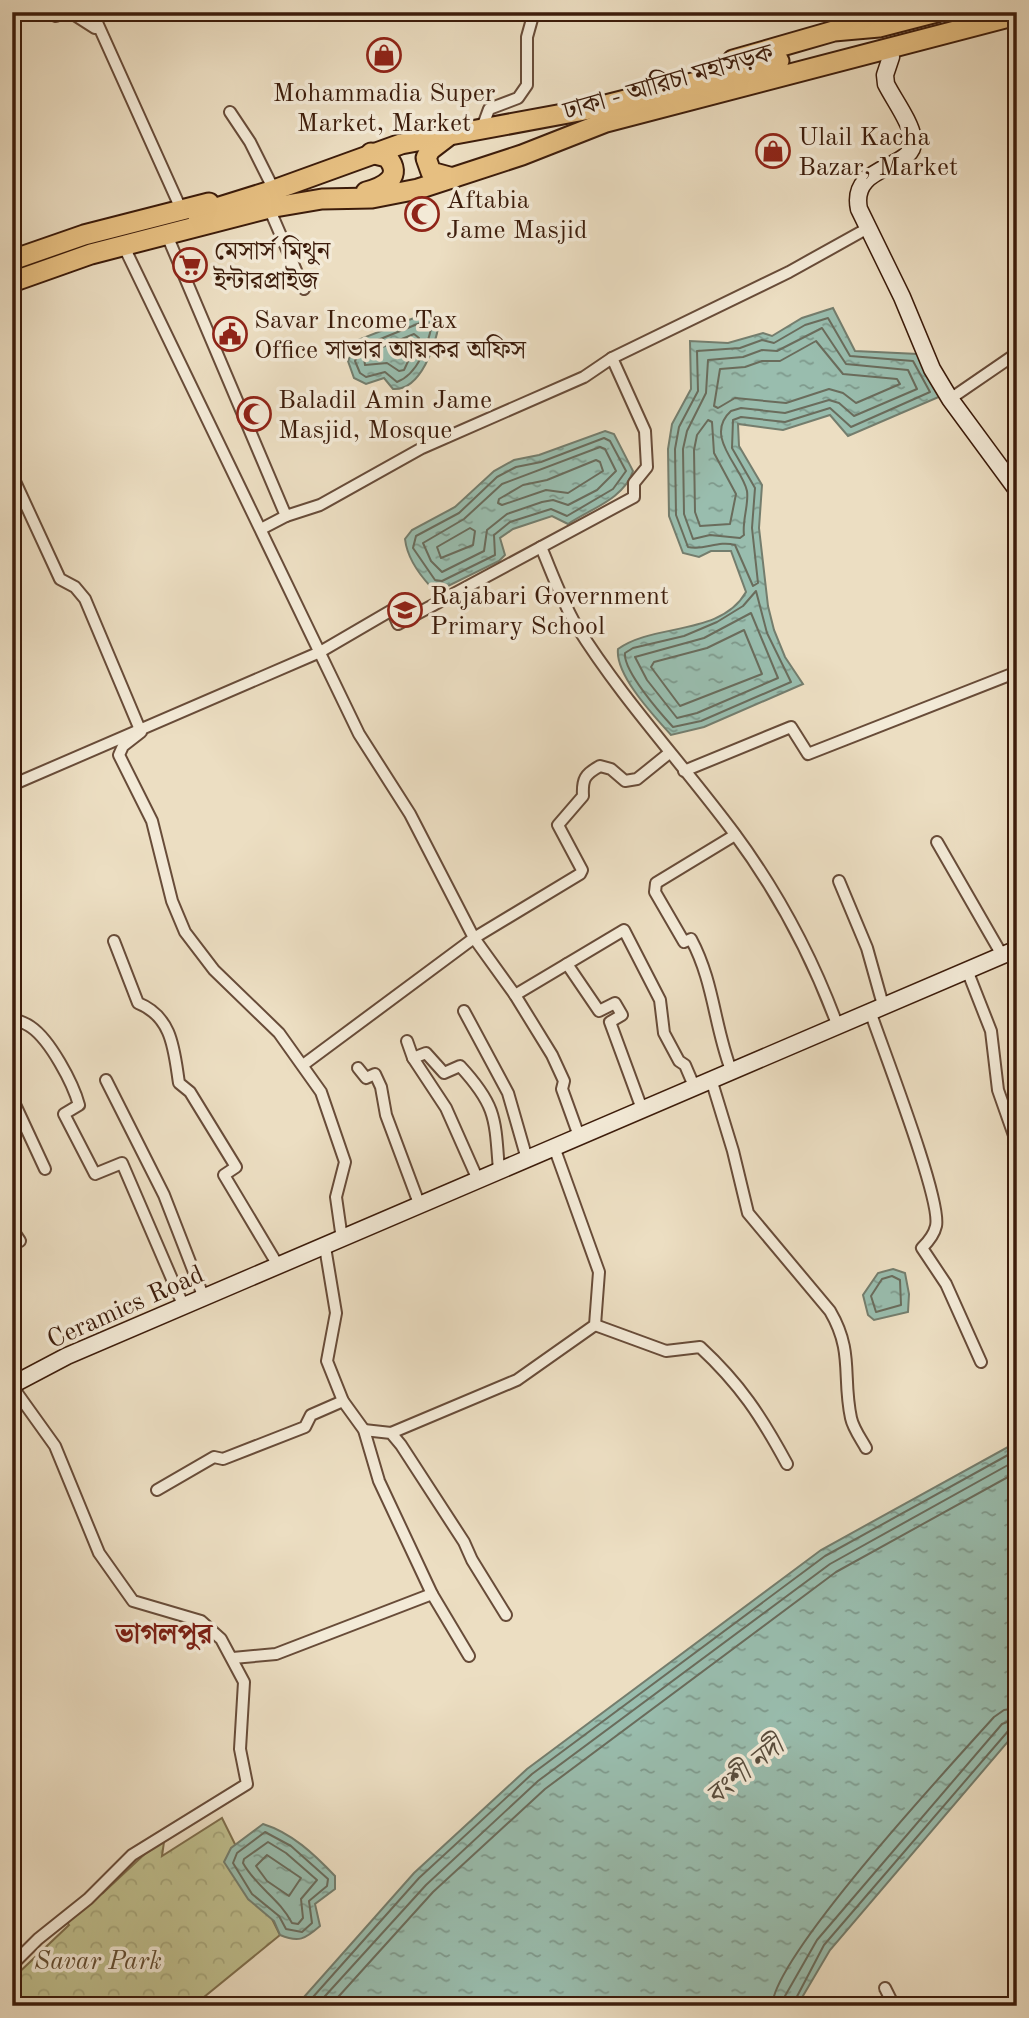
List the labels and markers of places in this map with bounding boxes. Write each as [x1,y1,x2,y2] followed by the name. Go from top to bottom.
[365,36,403,74] shop icon: Mohammadia Super Market, Market
[273,81,496,137] place label: Mohammadia Super Market, Market
[798,125,958,181] place label: Ulail Kacha Bazar, Market
[754,132,792,170] shop icon: Ulail Kacha Bazar, Market
[446,188,588,244] place label: Aftabia Jame Masjid
[403,195,441,233] mosque icon: Aftabia Jame Masjid
[213,235,332,295] place label: মেসার্স মিথুন ইন্টারপ্রাইজ
[171,246,209,284] supermarket icon: মেসার্স মিথুন ইন্টারপ্রাইজ
[254,308,527,364] place label: Savar Income Tax Office সাভার আয়কর অফিস
[211,315,249,353] public building icon: Savar Income Tax Office সাভার আয়কর অফিস
[278,388,492,444] place label: Baladil Amin Jame Masjid, Mosque
[235,395,273,433] mosque icon: Baladil Amin Jame Masjid, Mosque
[430,584,669,640] place label: Rajabari Government Primary School
[386,591,424,629] school or university icon: Rajabari Government Primary School

